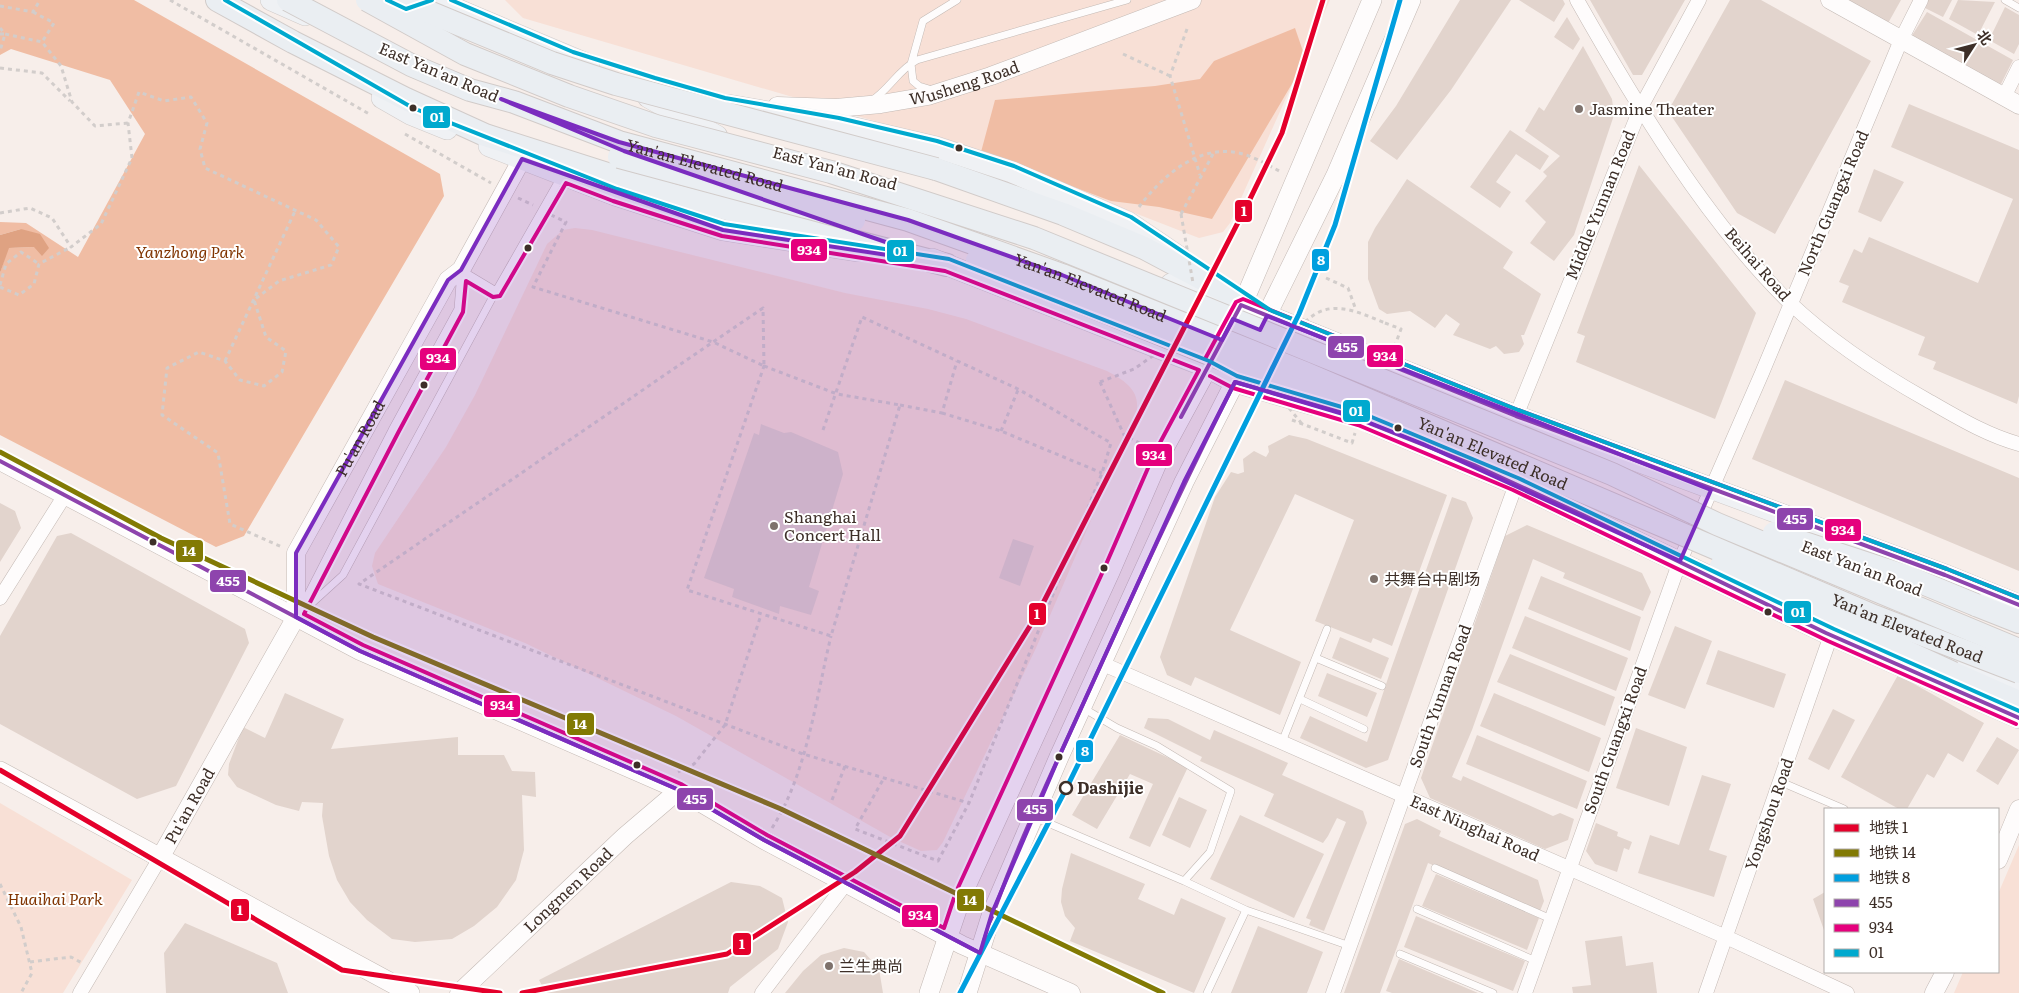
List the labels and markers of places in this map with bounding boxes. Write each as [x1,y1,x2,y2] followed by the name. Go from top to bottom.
[1589,96,1714,120] place label: Jasmine Theater
[408,103,418,113] unlabelled marker
[1573,103,1585,115] marker: Jasmine Theater
[954,143,964,153] unlabelled marker
[523,243,533,253] unlabelled marker
[419,380,429,390] unlabelled marker
[1393,423,1403,433] unlabelled marker
[784,504,881,546] place label: Shanghai Concert Hall
[768,520,780,532] marker: Shanghai Concert Hall
[148,537,158,547] unlabelled marker
[1099,563,1109,573] unlabelled marker
[1384,566,1480,590] place label: 共舞台中剧场
[1368,573,1380,585] marker: 共舞台中剧场
[1763,607,1773,617] unlabelled marker
[1054,752,1064,762] unlabelled marker
[632,760,642,770] unlabelled marker
[1077,775,1144,799] place label: Dashijie
[1059,781,1073,795] marker: Dashijie
[839,953,903,977] place label: 兰生典尚
[823,960,835,972] marker: 兰生典尚

